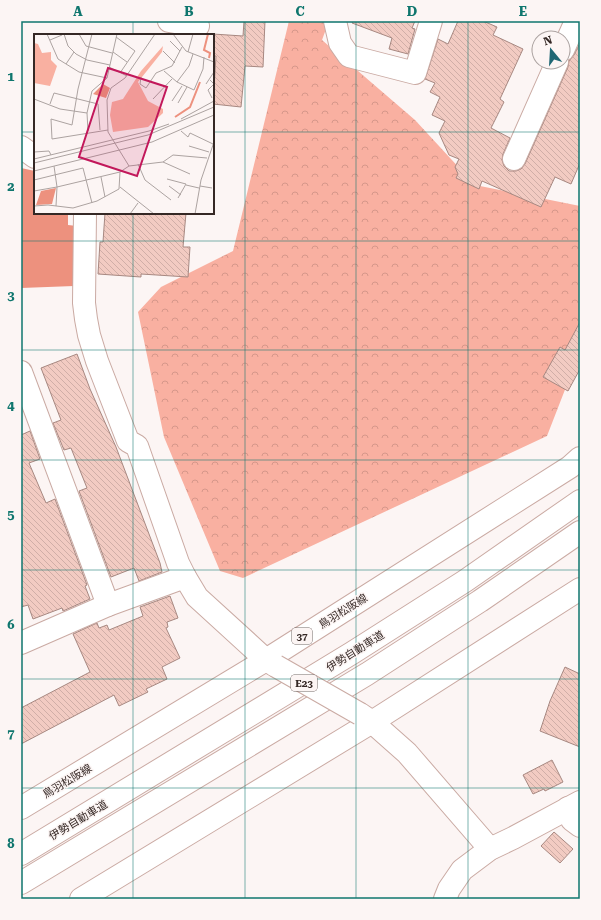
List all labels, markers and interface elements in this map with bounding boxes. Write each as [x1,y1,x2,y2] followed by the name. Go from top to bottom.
[73,4,83,19] text: A
[184,4,194,19] text: B
[295,4,305,19] text: C
[407,4,417,19] text: D
[519,4,527,19] text: E
[531,30,571,70] north arrow
[542,33,555,48] text: N
[34,34,214,214] inset map
[7,69,15,84] text: 1
[7,179,15,194] text: 2
[7,288,15,303] text: 3
[7,398,15,413] text: 4
[7,507,15,522] text: 5
[316,591,370,632] street label: 鳥羽松阪線
[7,617,15,632] text: 6
[292,628,312,644] road number: 37
[324,628,387,674] street label: 伊勢自動車道
[291,675,317,691] road number: E23
[7,726,15,741] text: 7
[40,762,94,801] street label: 鳥羽松阪線
[47,798,110,843] street label: 伊勢自動車道
[7,836,15,851] text: 8

